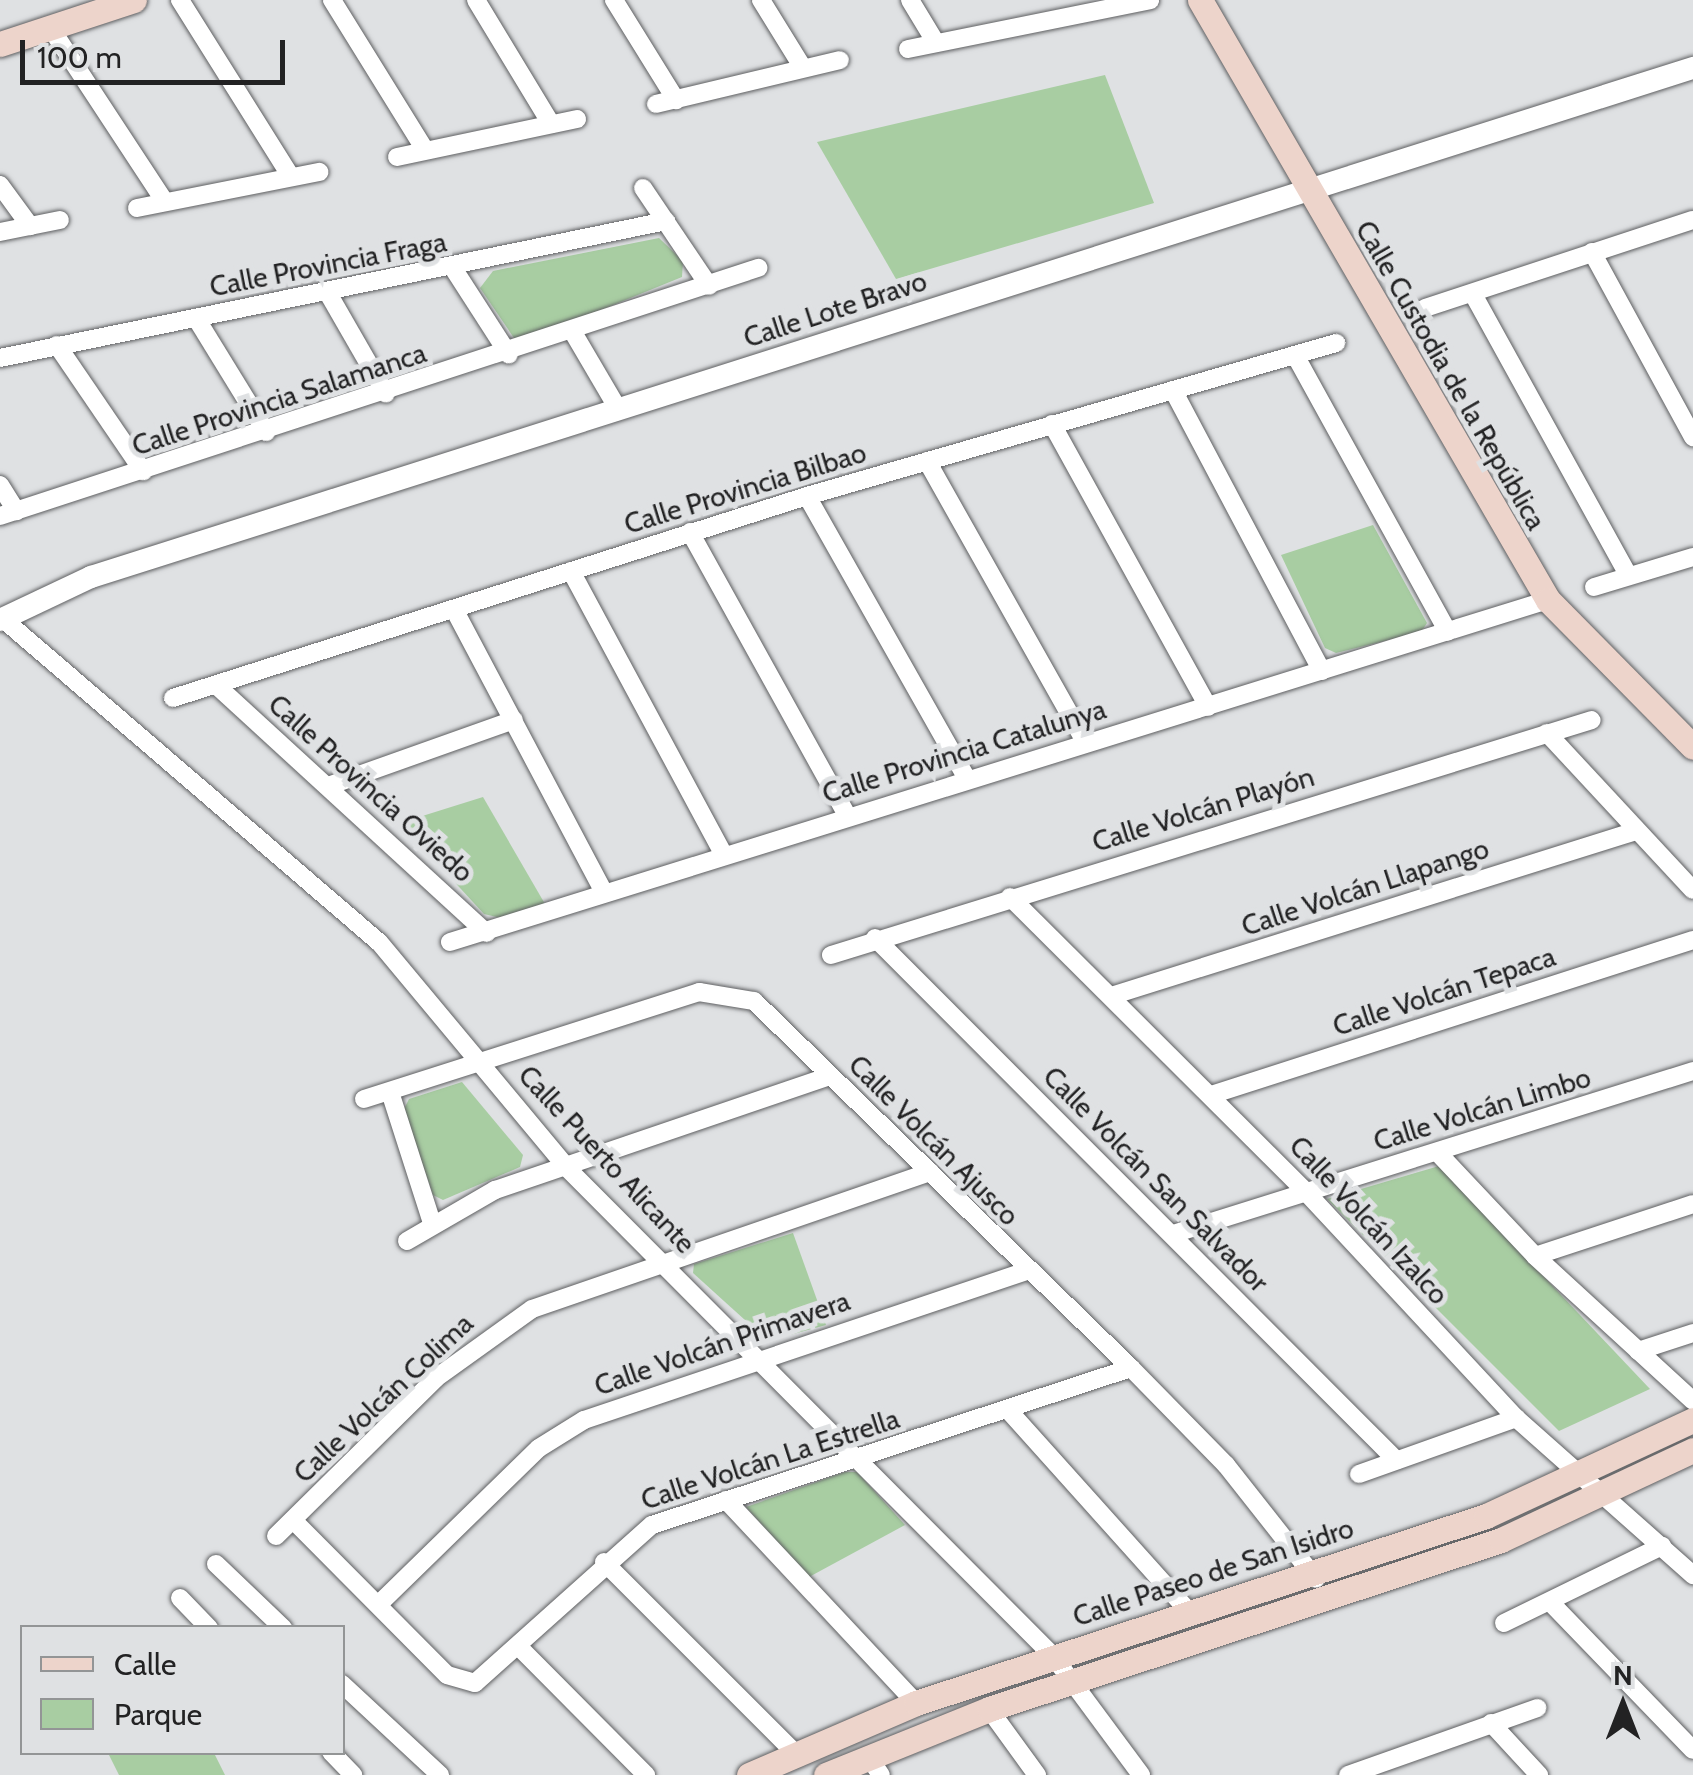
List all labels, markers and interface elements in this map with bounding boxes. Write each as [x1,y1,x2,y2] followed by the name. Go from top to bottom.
[25,20,290,82] scale bar
[37,39,122,76] text: 100 m
[1349,215,1553,535] street label: Calle Custodia de la República
[207,225,449,303] street label: Calle Provincia Fraga
[739,264,931,354] street label: Calle Lote Bravo
[128,336,430,462] street label: Calle Provincia Salamanca
[620,435,870,541] street label: Calle Provincia Bilbao
[262,687,480,889] street label: Calle Provincia Oviedo
[818,692,1110,810] street label: Calle Provincia Catalunya
[1088,759,1318,859] street label: Calle Volcán Playón
[1237,831,1493,943] street label: Calle Volcán Llapango
[1328,939,1560,1043] street label: Calle Volcán Tepaca
[842,1048,1026,1232] street label: Calle Volcán Ajusco
[512,1058,702,1260] street label: Calle Puerto Alicante
[1036,1059,1276,1299] street label: Calle Volcán San Salvador
[1369,1060,1595,1158] street label: Calle Volcán Limbo
[1282,1129,1456,1311] street label: Calle Volcán Izalco
[590,1284,854,1402] street label: Calle Volcán Primavera
[286,1306,480,1490] street label: Calle Volcán Colima
[637,1401,903,1517] street label: Calle Volcán La Estrella
[1069,1511,1357,1633] street label: Calle Paseo de San Isidro
[20,1625,345,1755] legend
[114,1646,176,1683] text: Calle
[1573,1655,1673,1755] north arrow
[1613,1658,1633,1692] text: N
[114,1696,202,1733] text: Parque

